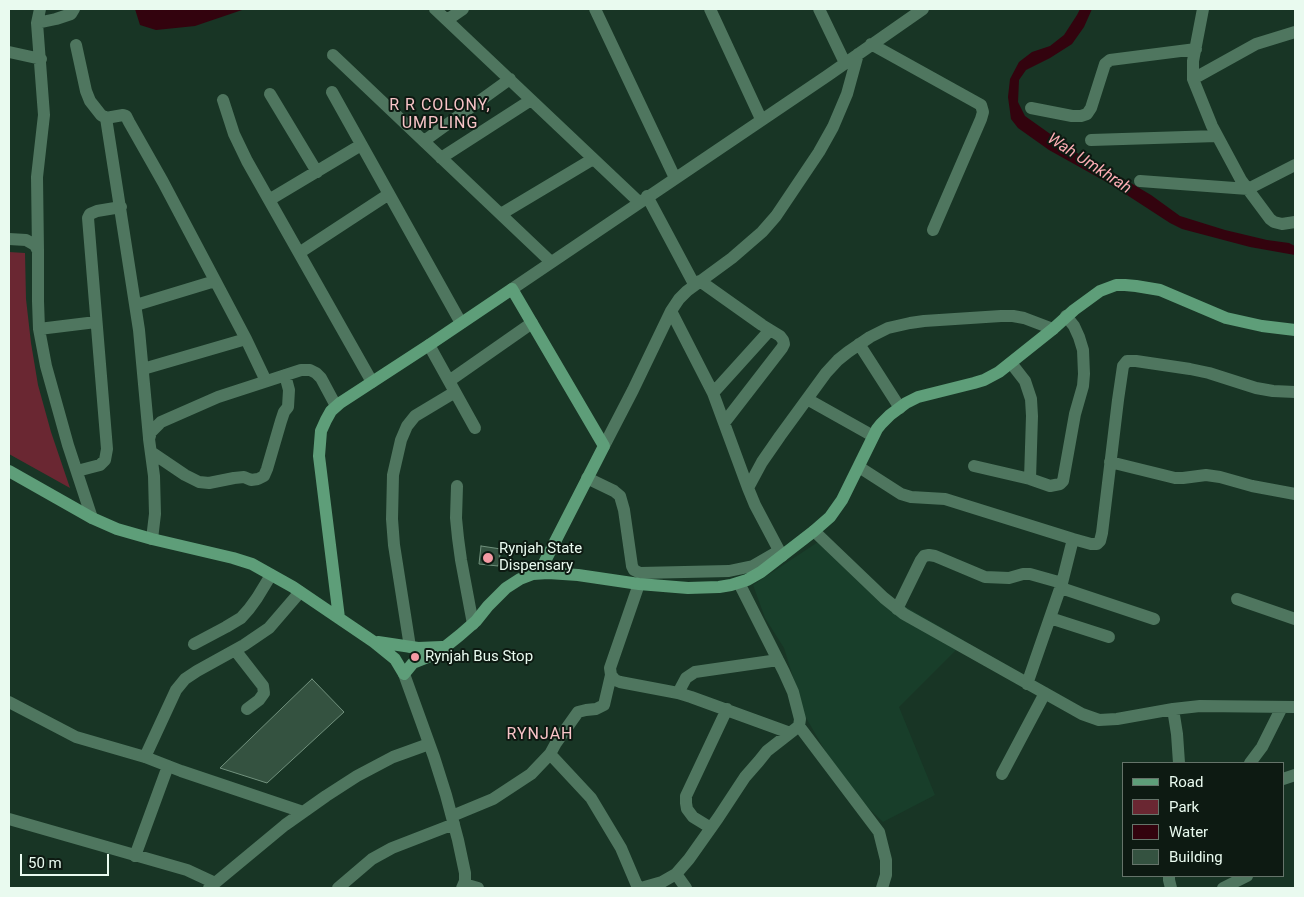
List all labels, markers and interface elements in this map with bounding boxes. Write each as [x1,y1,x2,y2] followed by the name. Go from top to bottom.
[388,96,492,134] district label: R R COLONY, UMPLING
[1043,130,1135,198] water label: Wah Umkhrah
[499,540,582,575] place label: Rynjah State Dispensary
[481,551,495,565] marker: Rynjah State Dispensary
[425,648,533,666] place label: Rynjah Bus Stop
[409,651,421,663] marker: Rynjah Bus Stop
[506,725,574,745] district label: RYNJAH
[1122,762,1284,877] legend
[1169,773,1203,791] text: Road
[1169,798,1199,816] text: Park
[1169,823,1208,841] text: Water
[22,844,111,876] scale bar
[1169,848,1223,866] text: Building
[28,854,62,872] text: 50 m

